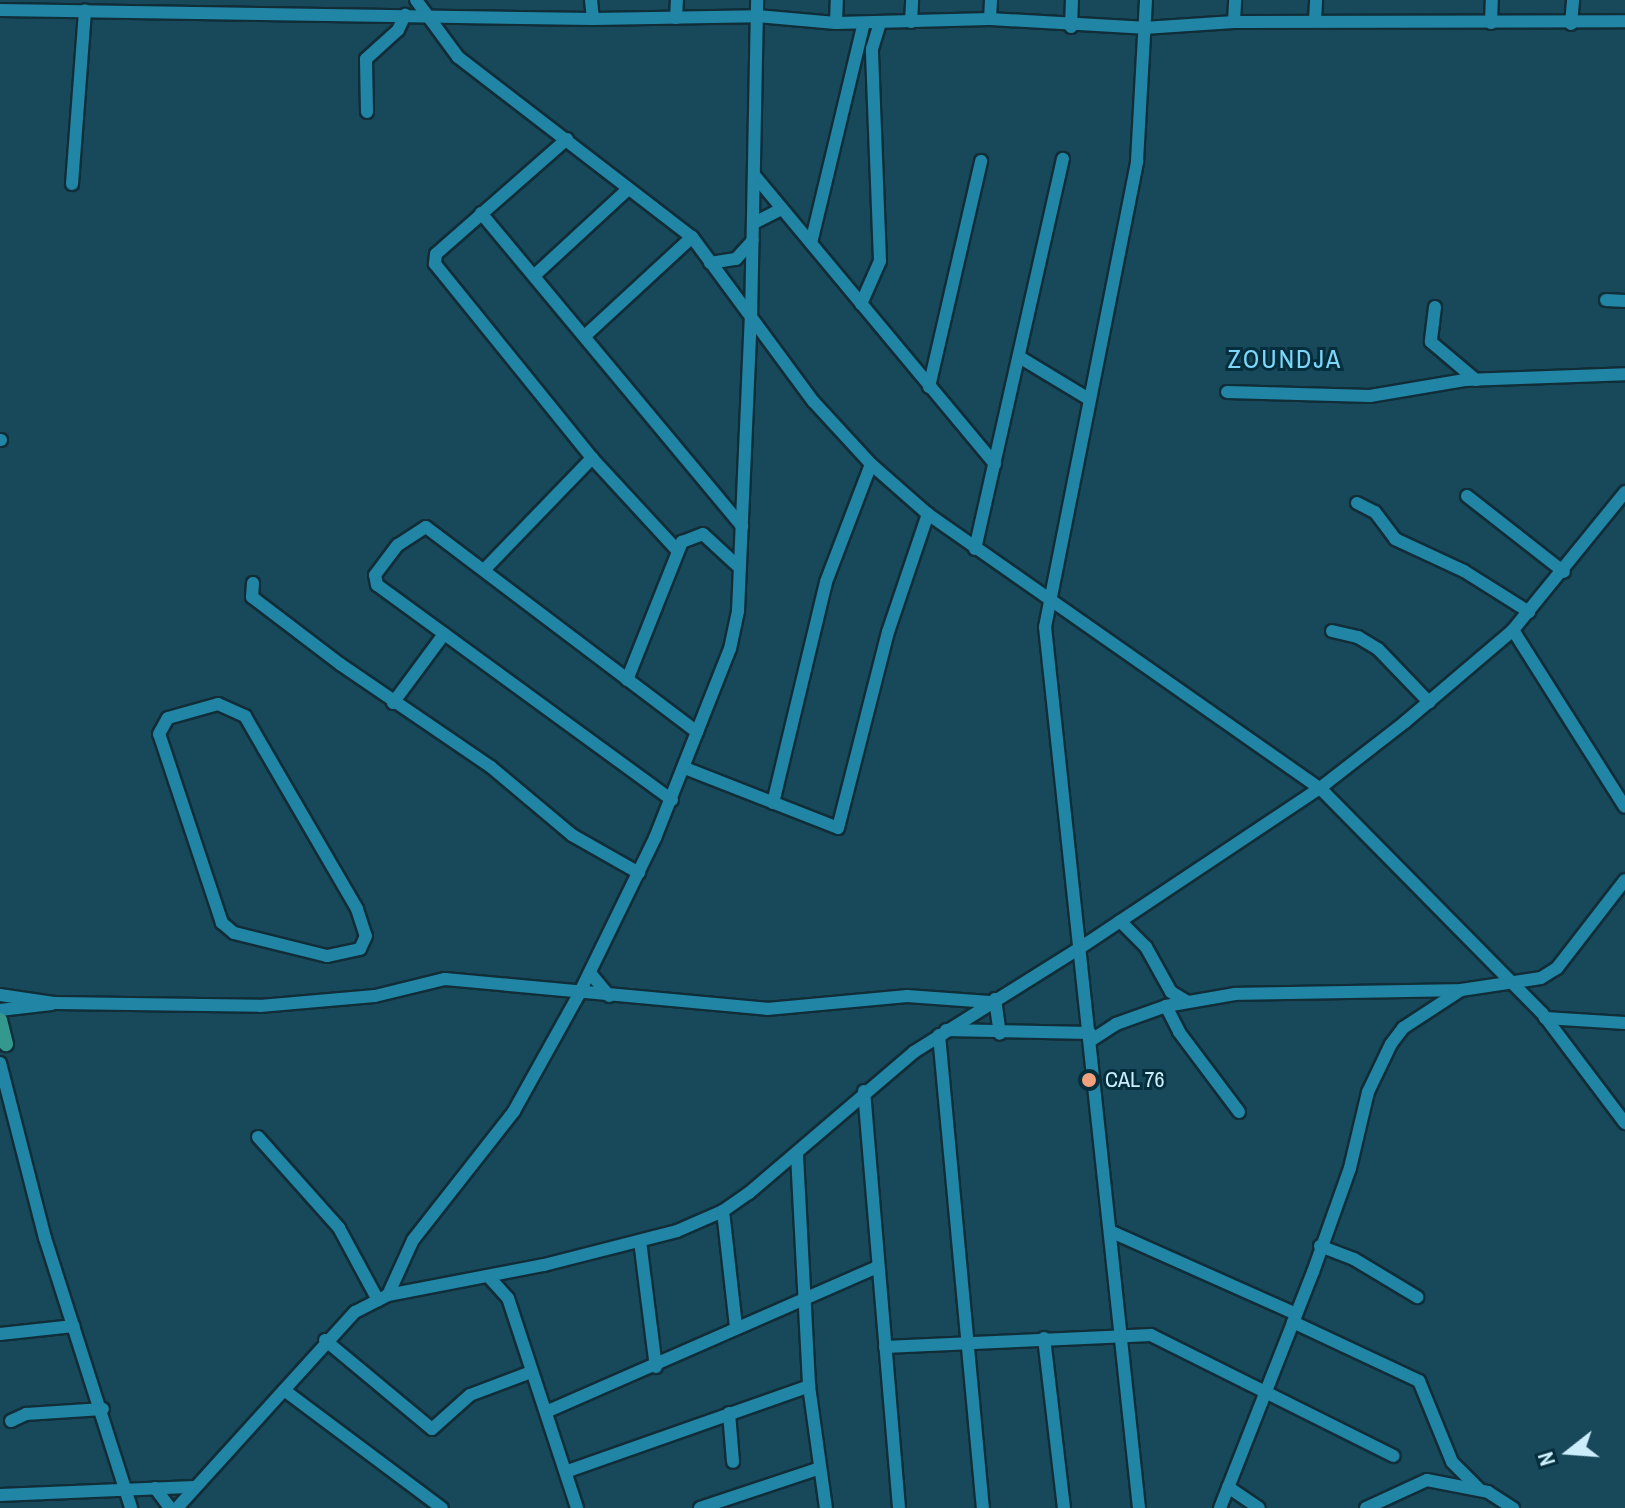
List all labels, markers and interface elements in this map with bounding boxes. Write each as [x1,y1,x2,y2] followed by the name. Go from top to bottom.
[1228,343,1342,375] district label: ZOUNDJA
[1105,1067,1165,1093] place label: CAL 76
[1080,1071,1098,1089] marker: CAL 76
[1529,1412,1609,1492] north arrow
[1530,1448,1562,1470] text: N

